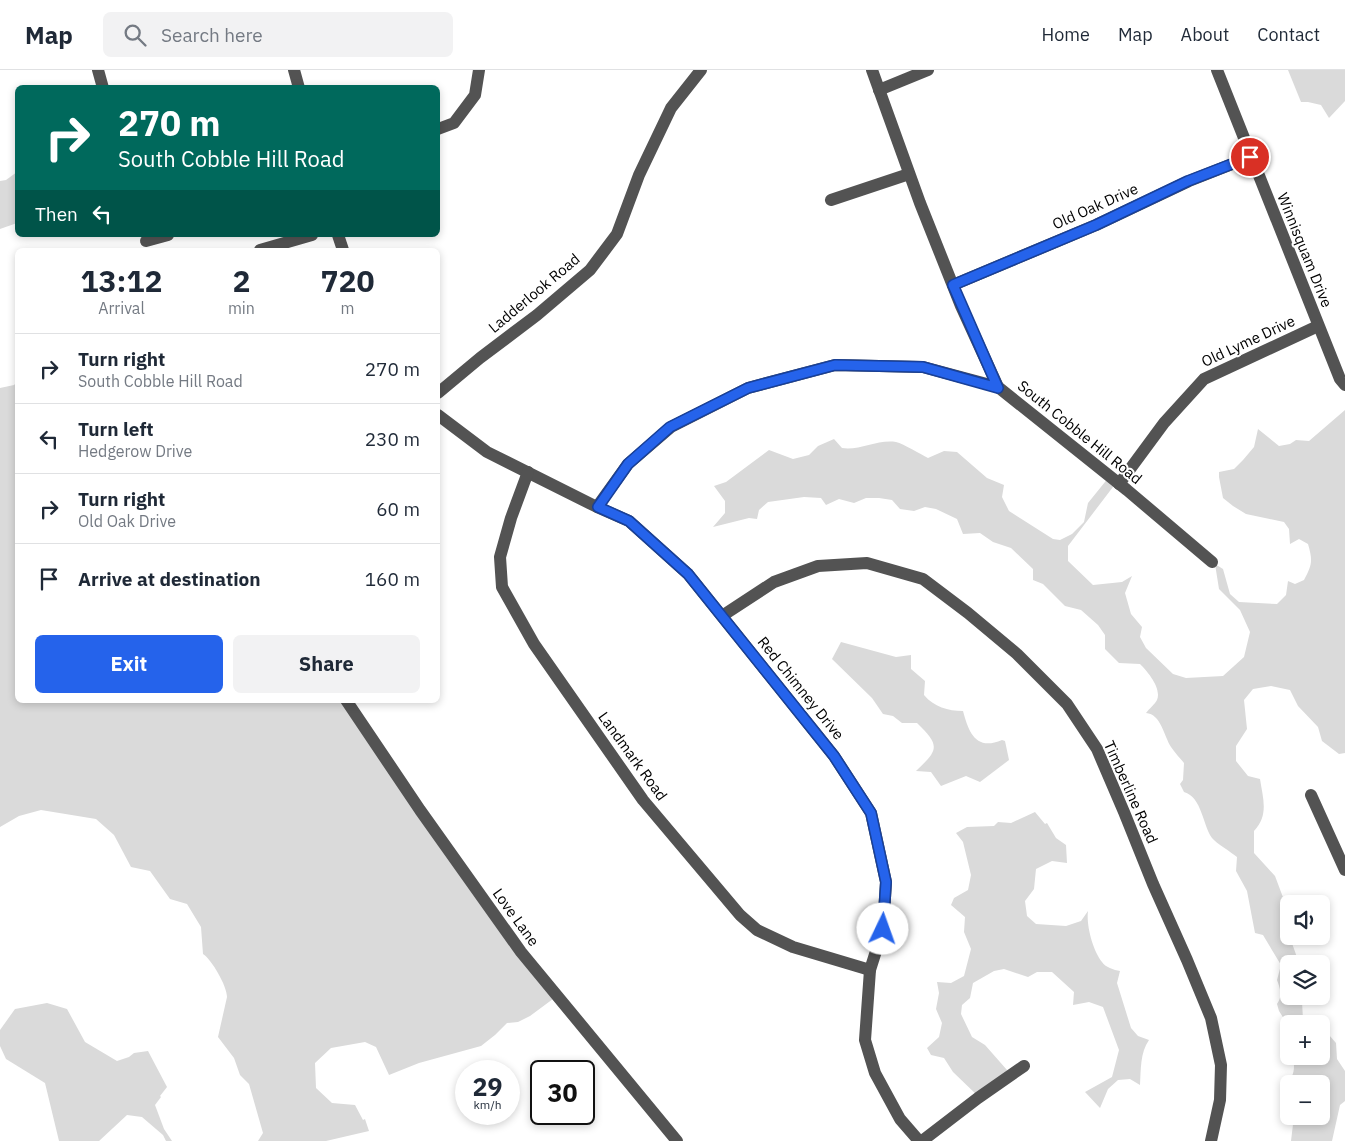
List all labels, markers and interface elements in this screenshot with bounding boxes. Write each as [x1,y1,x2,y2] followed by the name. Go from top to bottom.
[103,12,453,57] search box
[25,19,73,51] text: Map
[121,21,149,49] icon: search
[161,23,263,47] text: Search here
[1042,23,1090,46] text: Home
[1118,23,1153,46] text: Map
[1181,23,1229,46] text: About
[1257,23,1320,46] text: Contact
[118,100,221,146] text: 270 m
[35,105,100,170] icon: right
[1229,136,1271,178] pin
[1236,143,1264,171] icon: arrive
[118,144,344,173] text: South Cobble Hill Road
[1049,179,1141,233] street label: Old Oak Drive
[1273,190,1337,310] street label: Winnisquam Drive
[88,200,116,228] icon: left
[35,202,78,226] text: Then
[484,249,584,337] street label: Ladderlook Road
[81,261,162,300] text: 13:12
[232,261,250,300] text: 2
[320,261,374,300] text: 720
[98,298,145,318] text: Arrival
[228,298,255,318] text: min
[340,298,354,318] text: m
[1198,311,1298,371] street label: Old Lyme Drive
[78,347,165,371] text: Turn right
[35,355,63,383] icon: right
[365,357,420,381] text: 270 m
[78,371,243,391] text: South Cobble Hill Road
[1014,376,1146,488] street label: South Cobble Hill Road
[78,417,154,441] text: Turn left
[35,425,63,453] icon: left
[365,427,420,451] text: 230 m
[78,441,192,461] text: Hedgerow Drive
[78,487,165,511] text: Turn right
[35,495,63,523] icon: right
[376,497,420,521] text: 60 m
[78,511,176,531] text: Old Oak Drive
[35,565,63,593] icon: arrive
[78,567,261,591] text: Arrive at destination
[365,567,420,591] text: 160 m
[754,633,848,743] street label: Red Chimney Drive
[35,635,223,693] button: Exit
[233,635,420,693] button: Share
[594,708,672,804] street label: Landmark Road
[1100,738,1162,846] street label: Timberline Road
[489,884,543,950] street label: Love Lane
[1280,895,1330,1125] map controls
[1280,895,1330,945] button: sound
[856,902,908,954] position arrow
[1280,955,1330,1005] button: layers
[1280,1015,1330,1065] button: +
[530,1060,595,1125] speed limit sign: 30
[472,1070,503,1103] text: 29
[1280,1075,1330,1125] button: −
[473,1097,502,1112] text: km/h

